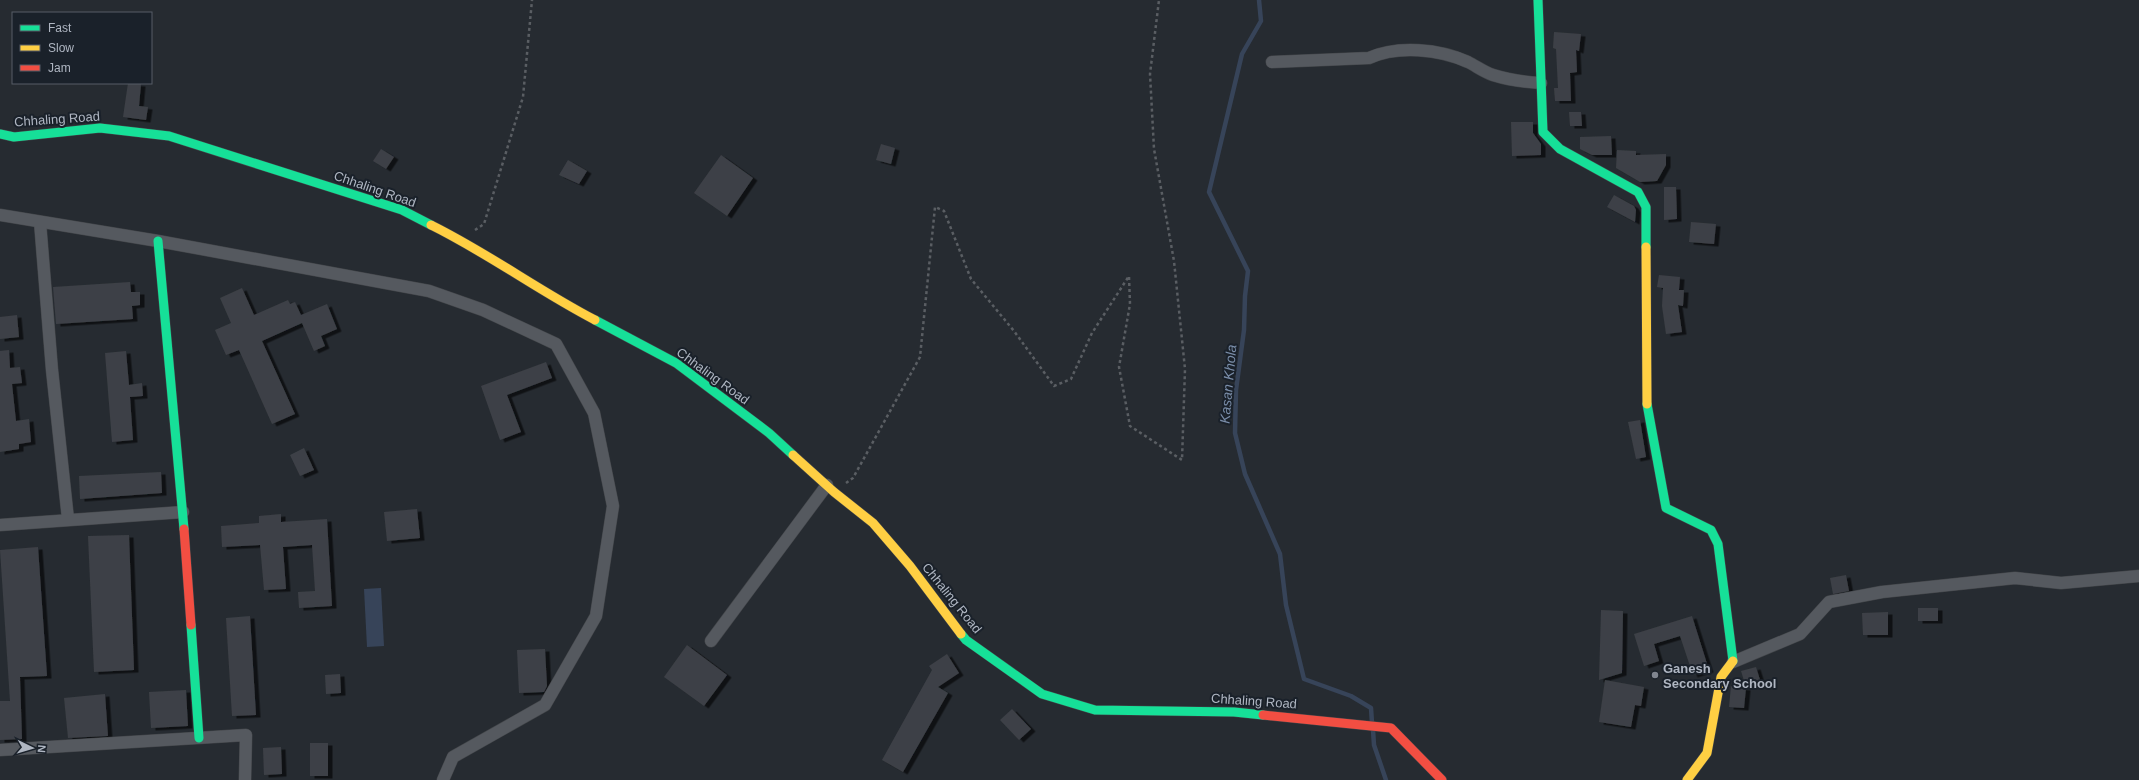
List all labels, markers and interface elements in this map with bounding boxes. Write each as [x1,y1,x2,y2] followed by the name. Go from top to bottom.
[12,12,152,84] legend
[48,21,72,35] text: Fast
[48,41,74,55] text: Slow
[48,61,71,75] text: Jam
[14,109,100,129] street label: Chhaling Road
[332,168,418,210] street label: Chhaling Road
[1217,344,1239,424] water label: Kasan Khola
[674,345,752,407] street label: Chhaling Road
[919,560,985,636] street label: Chhaling Road
[1663,661,1776,691] place label: Ganesh Secondary School
[1650,670,1660,680] marker: Ganesh Secondary School
[1211,691,1297,711] street label: Chhaling Road
[12,728,52,768] north arrow
[36,744,48,753] text: N

